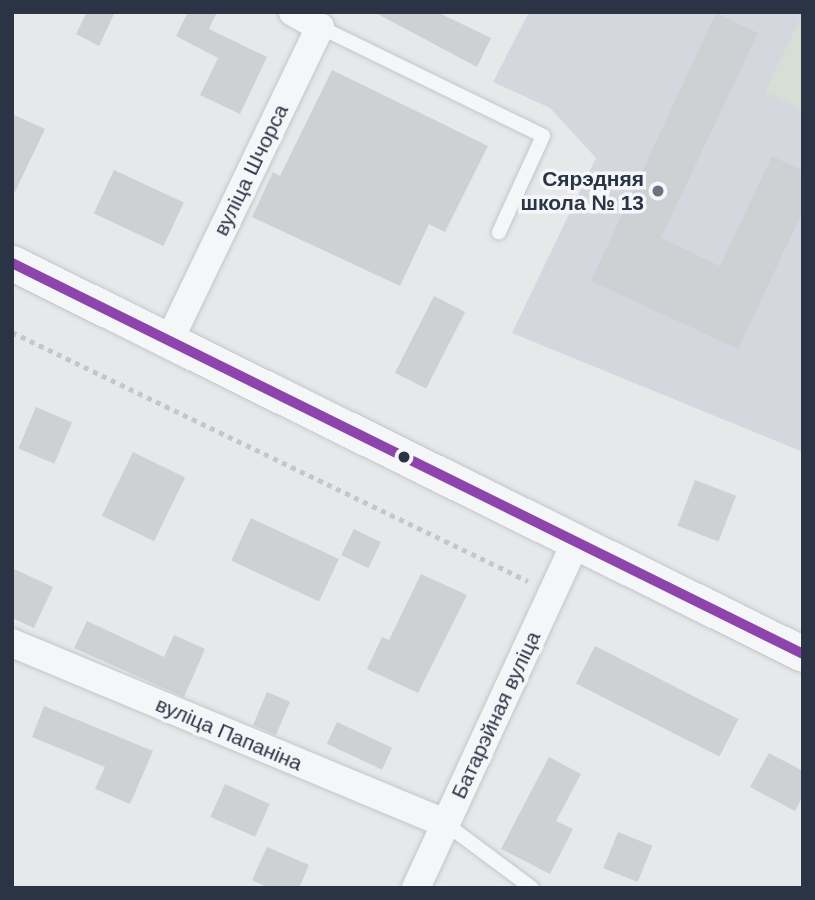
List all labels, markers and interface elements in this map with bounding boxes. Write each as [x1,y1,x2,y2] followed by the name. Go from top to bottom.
[208,100,294,240] street label: вуліца Шчорса
[521,166,644,216] place label: Сярэдняя школа № 13
[650,183,666,199] marker: Сярэдняя школа № 13
[397,450,411,464] unlabelled marker
[446,627,546,803] street label: Батарэйная вуліца
[152,692,306,776] street label: вуліца Папаніна

